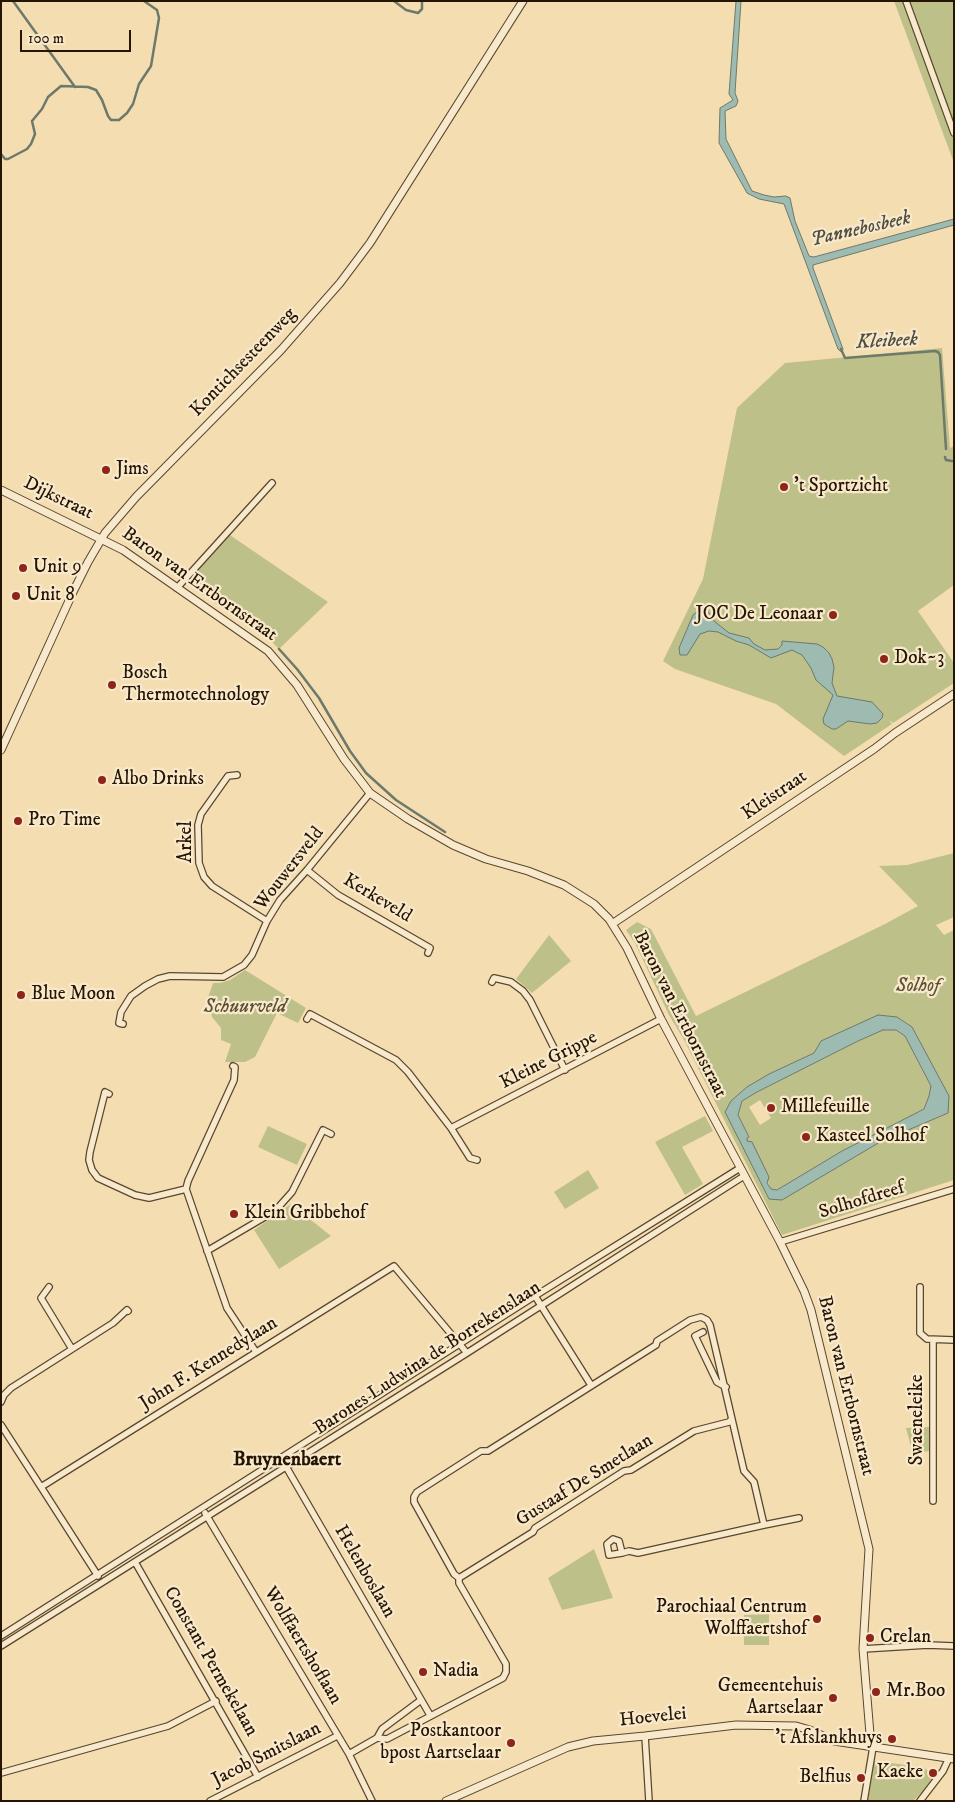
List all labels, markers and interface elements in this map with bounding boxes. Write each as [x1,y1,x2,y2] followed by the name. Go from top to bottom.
[22,20,134,52] scale bar
[28,29,64,48] text: 100 m
[809,207,913,253] water label: Pannebosbeek
[186,304,302,422] street label: Kontichsesteenweg
[856,328,918,356] water label: Kleibeek
[116,459,149,481] place label: Jims
[100,464,112,476] marker: Jims
[19,472,97,526] street label: Dijkstraat
[794,476,888,498] place label: 't Sportzicht
[778,481,790,493] marker: 't Sportzicht
[117,523,281,647] street label: Baron van Ertbornstraat
[33,557,82,579] place label: Unit 9
[17,562,29,574] marker: Unit 9
[26,585,75,607] place label: Unit 8
[10,590,22,602] marker: Unit 8
[695,604,823,626] place label: JOC De Leonaar
[827,609,839,621] marker: JOC De Leonaar
[894,648,944,670] place label: Dok~3
[878,653,890,665] marker: Dok~3
[122,663,269,707] place label: Bosch Thermotechnology
[106,679,118,691] marker: Bosch Thermotechnology
[738,766,812,826] street label: Kleistraat
[112,769,204,791] place label: Albo Drinks
[96,774,108,786] marker: Albo Drinks
[28,810,101,832] place label: Pro Time
[12,815,24,827] marker: Pro Time
[176,821,198,863] street label: Arkel
[250,823,330,915] street label: Wouwersveld
[338,870,416,928] street label: Kerkeveld
[627,928,731,1102] street label: Baron van Ertbornstraat
[896,976,940,998] park label: Solhof
[31,984,115,1006] place label: Blue Moon
[15,989,27,1001] marker: Blue Moon
[204,997,286,1019] park label: Schuurveld
[497,1027,601,1095] street label: Kleine Grippe
[781,1097,870,1119] place label: Millefeuille
[765,1102,777,1114] marker: Millefeuille
[816,1126,925,1148] place label: Kasteel Solhof
[800,1131,812,1143] marker: Kasteel Solhof
[816,1177,908,1225] street label: Solhofdreef
[244,1203,366,1225] place label: Klein Gribbehof
[228,1208,240,1220] marker: Klein Gribbehof
[310,1277,546,1441] street label: Barones Ludwina de Borrekenslaan
[812,1294,878,1478] street label: Baron van Ertbornstraat
[136,1312,282,1416] street label: John F. Kennedylaan
[907,1374,929,1466] street label: Swaeneleike
[512,1430,658,1532] street label: Gustaaf De Smetlaan
[233,1449,341,1473] district label: Bruynenbaert
[328,1522,400,1622] street label: Helenboslaan
[158,1583,262,1741] street label: Constant Permekelaan
[258,1583,346,1709] street label: Wolffaertshoflaan
[656,1597,807,1641] place label: Parochiaal Centrum Wolffaertshof
[811,1613,823,1625] marker: Parochiaal Centrum Wolffaertshof
[880,1627,931,1649] place label: Crelan
[864,1632,876,1644] marker: Crelan
[433,1661,479,1683] place label: Nadia
[417,1666,429,1678] marker: Nadia
[718,1676,823,1720] place label: Gemeentehuis Aartselaar
[886,1681,945,1703] place label: Mr.Boo
[870,1686,882,1698] marker: Mr.Boo
[827,1692,839,1704] marker: Gemeentehuis Aartselaar
[618,1703,688,1733] street label: Hoevelei
[209,1718,325,1792] street label: Jacob Smitslaan
[380,1721,501,1765] place label: Postkantoor bpost Aartselaar
[775,1728,882,1750] place label: 't Afslankhuys
[886,1733,898,1745] marker: 't Afslankhuys
[505,1737,517,1749] marker: Postkantoor bpost Aartselaar
[877,1762,923,1784] place label: Kaeke
[799,1767,851,1789] place label: Belfius
[927,1767,939,1779] marker: Kaeke
[855,1772,867,1784] marker: Belfius

